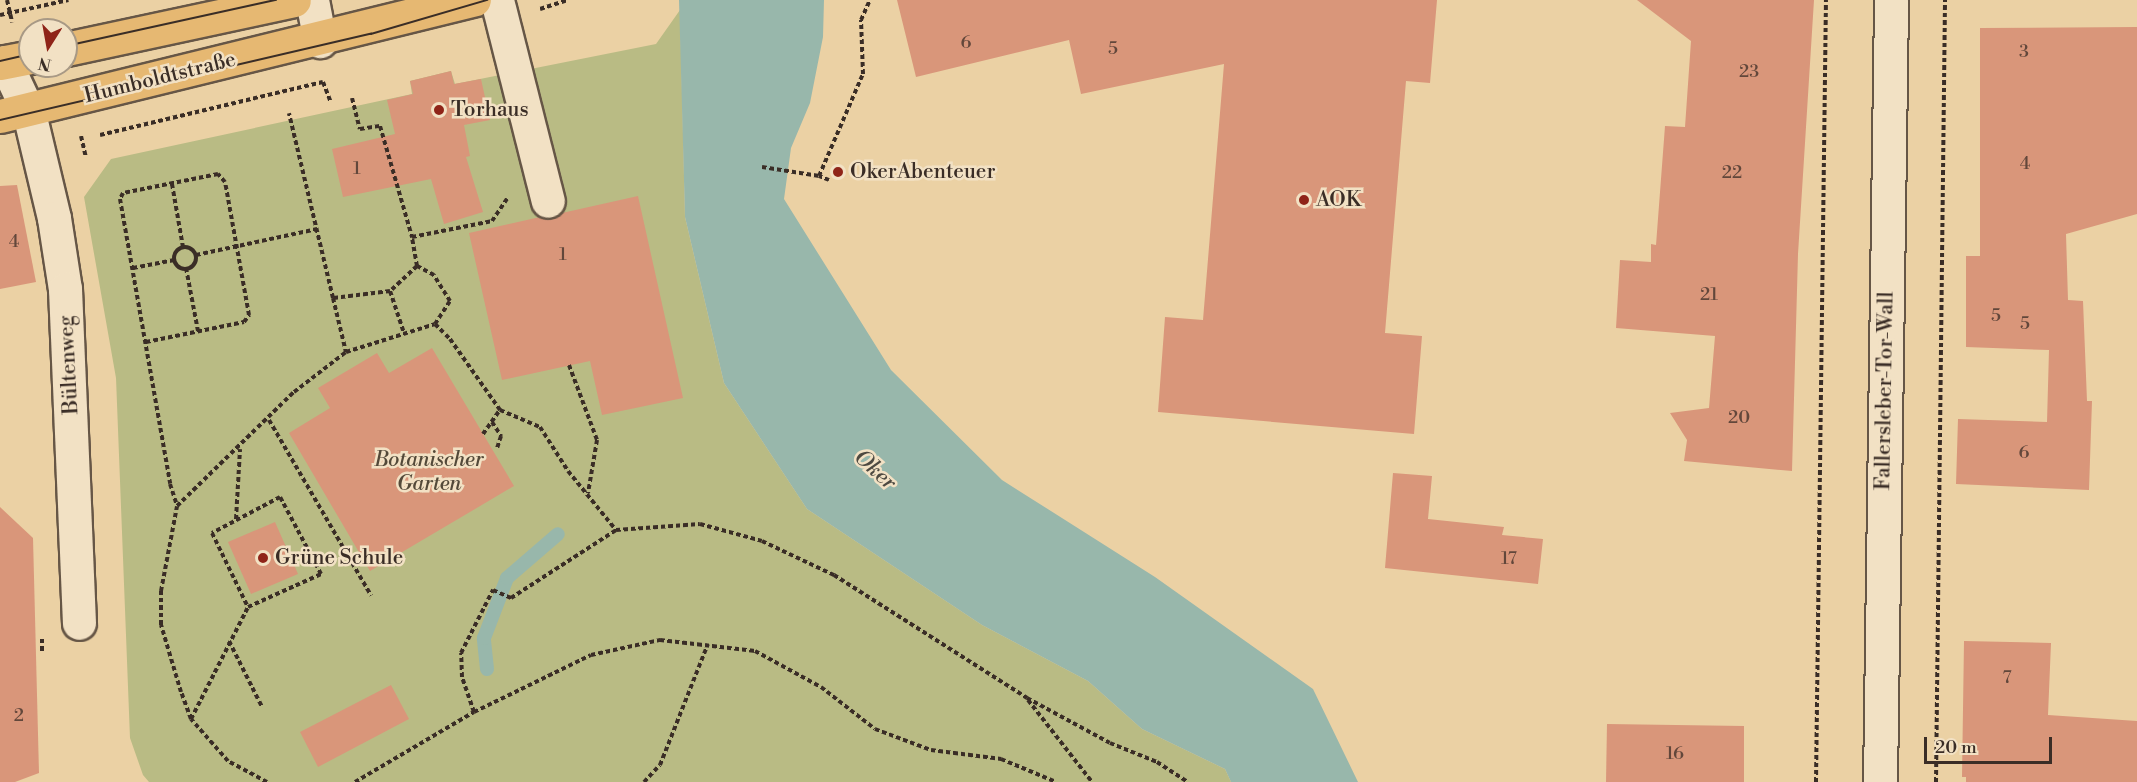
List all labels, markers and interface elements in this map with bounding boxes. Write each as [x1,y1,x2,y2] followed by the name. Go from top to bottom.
[18,18,78,78] north arrow
[961,32,971,54] house number: 6
[1108,38,1118,60] house number: 5
[2019,41,2029,63] house number: 3
[82,47,238,109] street label: Humboldtstraße
[37,53,53,75] text: N
[1739,61,1759,83] house number: 23
[451,97,529,123] place label: Torhaus
[432,103,446,117] marker: Torhaus
[2020,153,2030,175] house number: 4
[353,158,361,180] house number: 1
[850,159,996,185] place label: OkerAbenteuer
[1722,162,1742,184] house number: 22
[831,165,845,179] marker: OkerAbenteuer
[1316,187,1361,213] place label: AOK
[1297,193,1311,207] marker: AOK
[9,231,19,253] house number: 4
[559,244,567,266] house number: 1
[1700,284,1718,306] house number: 21
[1871,291,1899,491] street label: Fallersleber-Tor-Wall
[1991,305,2001,327] house number: 5
[2020,313,2030,335] house number: 5
[54,315,84,415] street label: Bültenweg
[1728,407,1750,429] house number: 20
[2019,442,2029,464] house number: 6
[848,444,902,496] water label: Oker
[374,447,484,497] park label: Botanischer Garten
[275,545,403,571] place label: Grüne Schule
[1501,548,1517,570] house number: 17
[256,551,270,565] marker: Grüne Schule
[2002,667,2012,689] house number: 7
[14,705,24,727] house number: 2
[1927,725,2054,763] scale bar
[1935,736,1977,759] text: 20 m
[1666,743,1684,765] house number: 16

